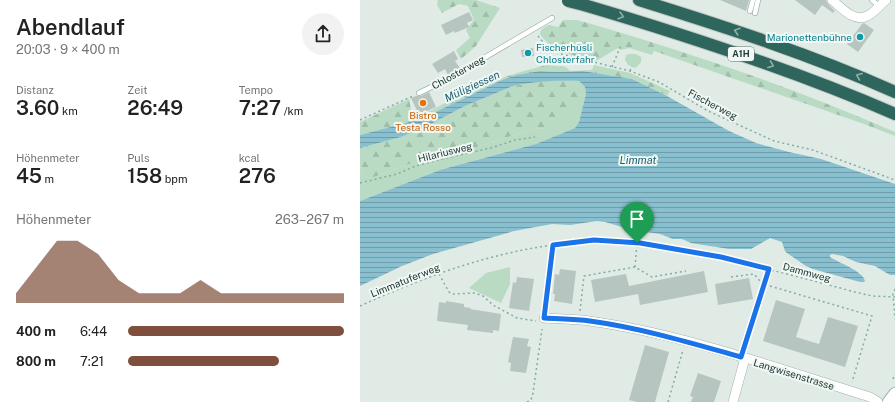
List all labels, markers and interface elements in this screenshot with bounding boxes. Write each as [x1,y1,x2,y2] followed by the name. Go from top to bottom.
[617,11,624,20] one-way arrow
[302,13,344,55] button: share
[16,14,125,40] text: Abendlauf
[734,27,741,36] one-way arrow
[767,31,852,43] place label: Marionettenbühne
[855,32,865,42] marker: Marionettenbühne
[536,41,595,65] place label: Fischerhüsli Chlosterfahr
[16,42,120,57] text: 20:03 · 9 × 400 m
[728,47,754,61] road number: A1H
[523,48,533,58] marker: Fischerhüsli Chlosterfahr
[429,52,487,92] street label: Chlosterweg
[768,60,775,68] one-way arrow
[443,68,501,104] water label: Müligiessen
[856,73,863,81] one-way arrow
[16,84,54,96] text: Distanz
[127,84,147,96] text: Zeit
[239,84,273,96] text: Tempo
[686,86,740,122] street label: Fischerweg
[16,96,59,120] text: 3.60
[127,96,183,120] text: 26:49
[239,96,281,120] text: 7:27
[418,98,428,108] marker: Bistro Testa Rosso
[59,105,78,117] text: km
[281,105,303,117] text: /km
[395,109,451,133] place label: Bistro Testa Rosso
[417,139,473,165] street label: Hilariusweg
[16,152,80,164] text: Höhenmeter
[127,152,150,164] text: Puls
[239,152,260,164] text: kcal
[620,154,657,166] water label: Limmat
[16,164,42,188] text: 45
[127,164,162,188] text: 158
[239,164,276,188] text: 276
[42,173,54,185] text: m
[162,173,187,185] text: bpm
[620,202,654,243] pin
[626,208,648,230] icon: arrive
[16,212,91,227] text: Höhenmeter
[275,212,344,227] text: 263–267 m
[782,260,832,284] street label: Dammweg
[369,261,441,299] street label: Limmatuferweg
[16,324,56,339] text: 400 m
[80,324,107,339] text: 6:44
[16,354,56,369] text: 800 m
[80,354,104,369] text: 7:21
[752,356,836,392] street label: Langwisenstrasse

